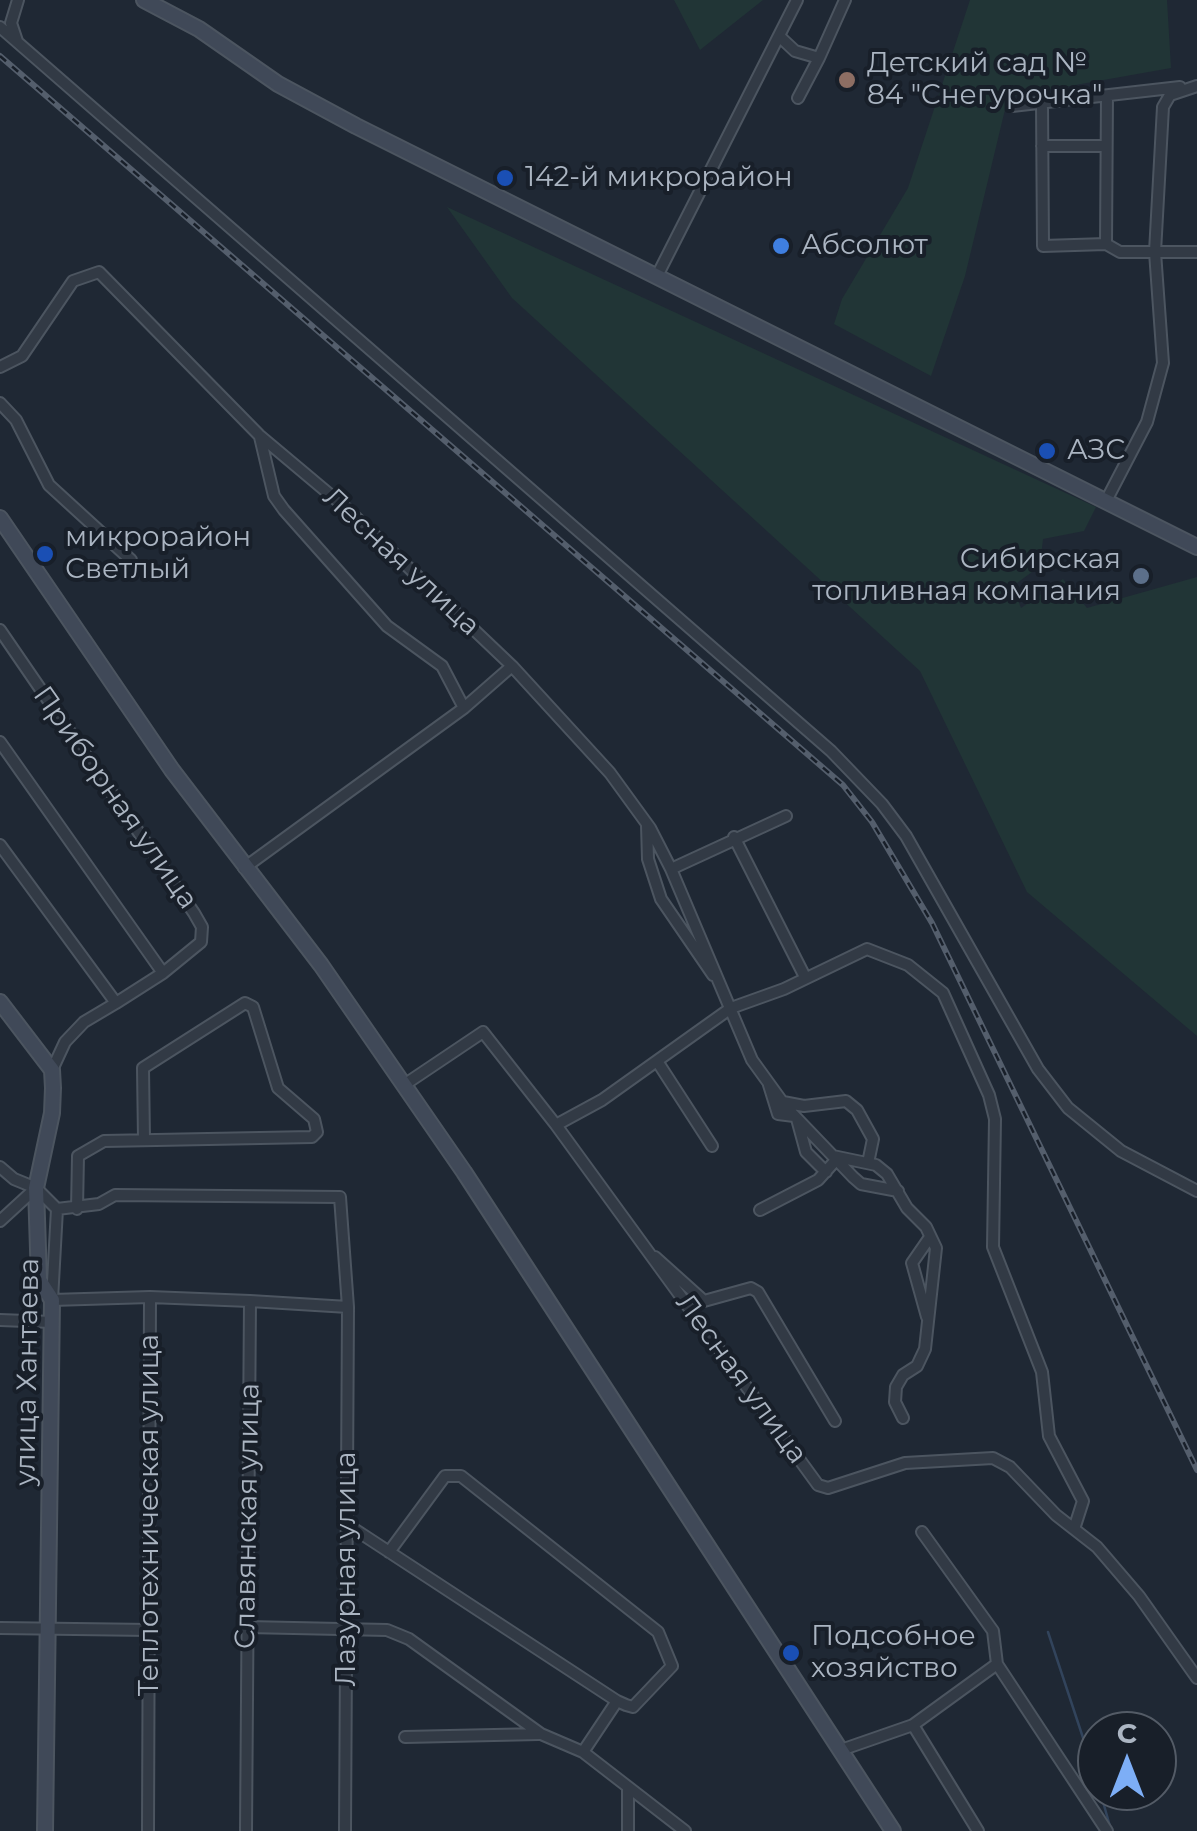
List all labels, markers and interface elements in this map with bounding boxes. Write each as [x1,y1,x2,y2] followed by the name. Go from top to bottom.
[867,47,1102,113] place label: Детский сад № 84 "Снегурочка"
[836,69,858,91] marker: Детский сад № 84 "Снегурочка"
[525,161,793,195] place label: 142-й микрорайон
[494,167,516,189] marker: 142-й микрорайон
[801,229,928,263] place label: Абсолют
[770,235,792,257] marker: Абсолют
[1067,434,1125,468] place label: АЗС
[1036,440,1058,462] marker: АЗС
[316,481,486,643] street label: Лесная улица
[65,521,251,587] place label: микрорайон Светлый
[34,543,56,565] marker: микрорайон Светлый
[812,543,1121,609] place label: Сибирская топливная компания
[1130,565,1152,587] marker: Сибирская топливная компания
[26,680,204,916] street label: Приборная улица
[9,1258,47,1486] street label: улица Хантаева
[668,1287,814,1471] street label: Лесная улица
[133,1334,167,1696] street label: Теплотехническая улица
[229,1383,267,1649] street label: Славянская улица
[330,1451,364,1687] street label: Лазурная улица
[811,1620,976,1686] place label: Подсобное хозяйство
[780,1642,802,1664] marker: Подсобное хозяйство
[1077,1711,1177,1811] north arrow
[1117,1716,1137,1750] text: С

